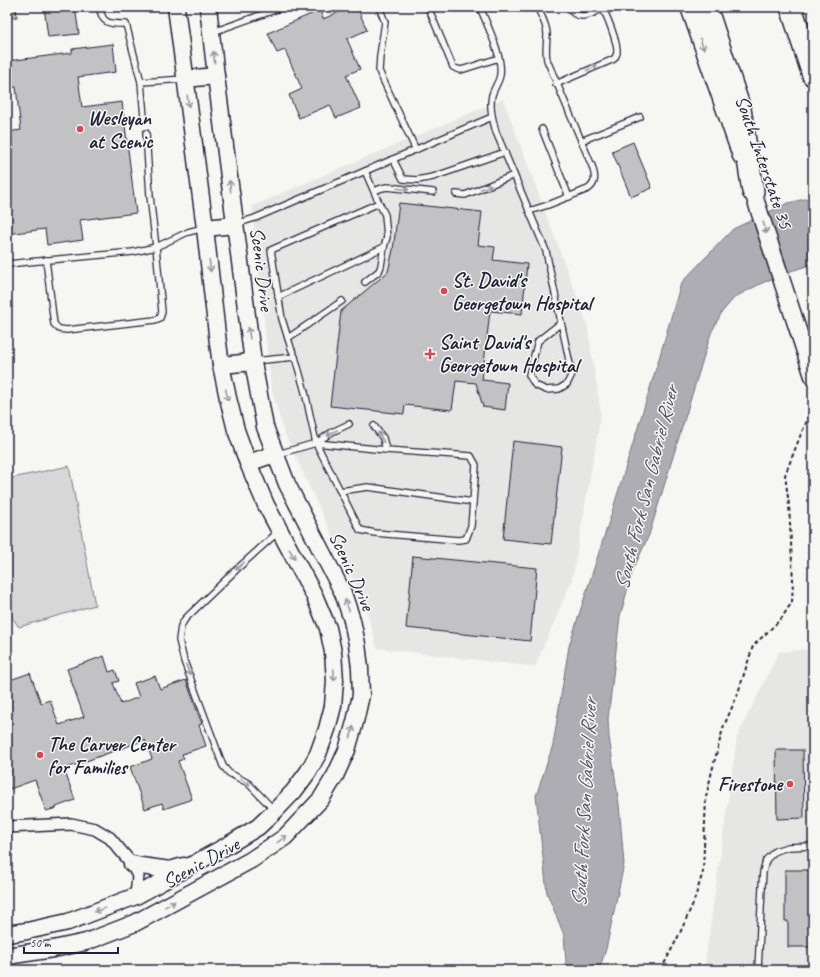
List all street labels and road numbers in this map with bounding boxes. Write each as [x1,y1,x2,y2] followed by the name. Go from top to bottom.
[730,92,799,233] street label: South Interstate 35
[244,226,280,314] street label: Scenic Drive
[324,528,381,616] street label: Scenic Drive
[158,831,245,894] street label: Scenic Drive

